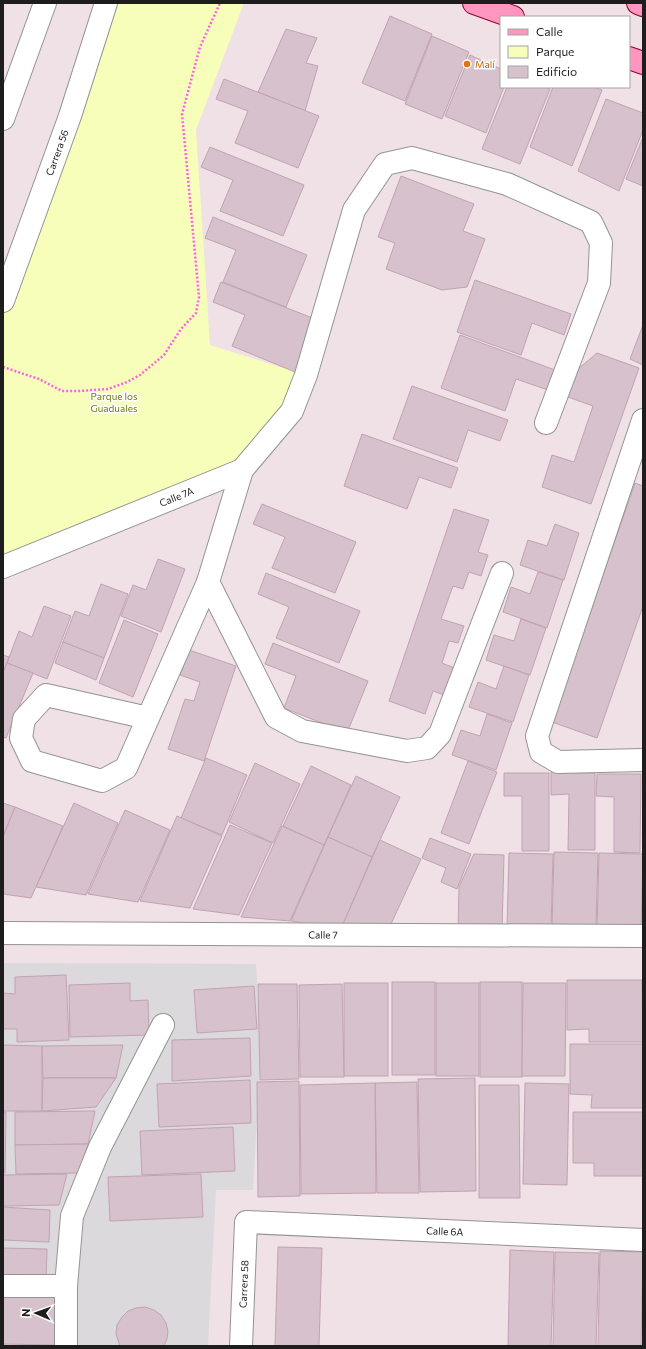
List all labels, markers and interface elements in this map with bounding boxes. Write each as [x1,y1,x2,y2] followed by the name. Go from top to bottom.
[500,16,630,88] legend
[536,24,563,38] text: Calle
[536,44,574,58] text: Parque
[475,58,495,70] place label: Malí
[462,59,472,69] marker: Malí
[536,64,577,78] text: Edificio
[43,128,71,177] street label: Carrera 56
[90,390,138,414] park label: Parque los Guaduales
[157,484,195,509] street label: Calle 7A
[308,928,338,941] street label: Calle 7
[426,1224,464,1238] street label: Calle 6A
[237,1260,250,1308] street label: Carrera 58
[16,1293,56,1333] north arrow
[19,1308,32,1317] text: N

